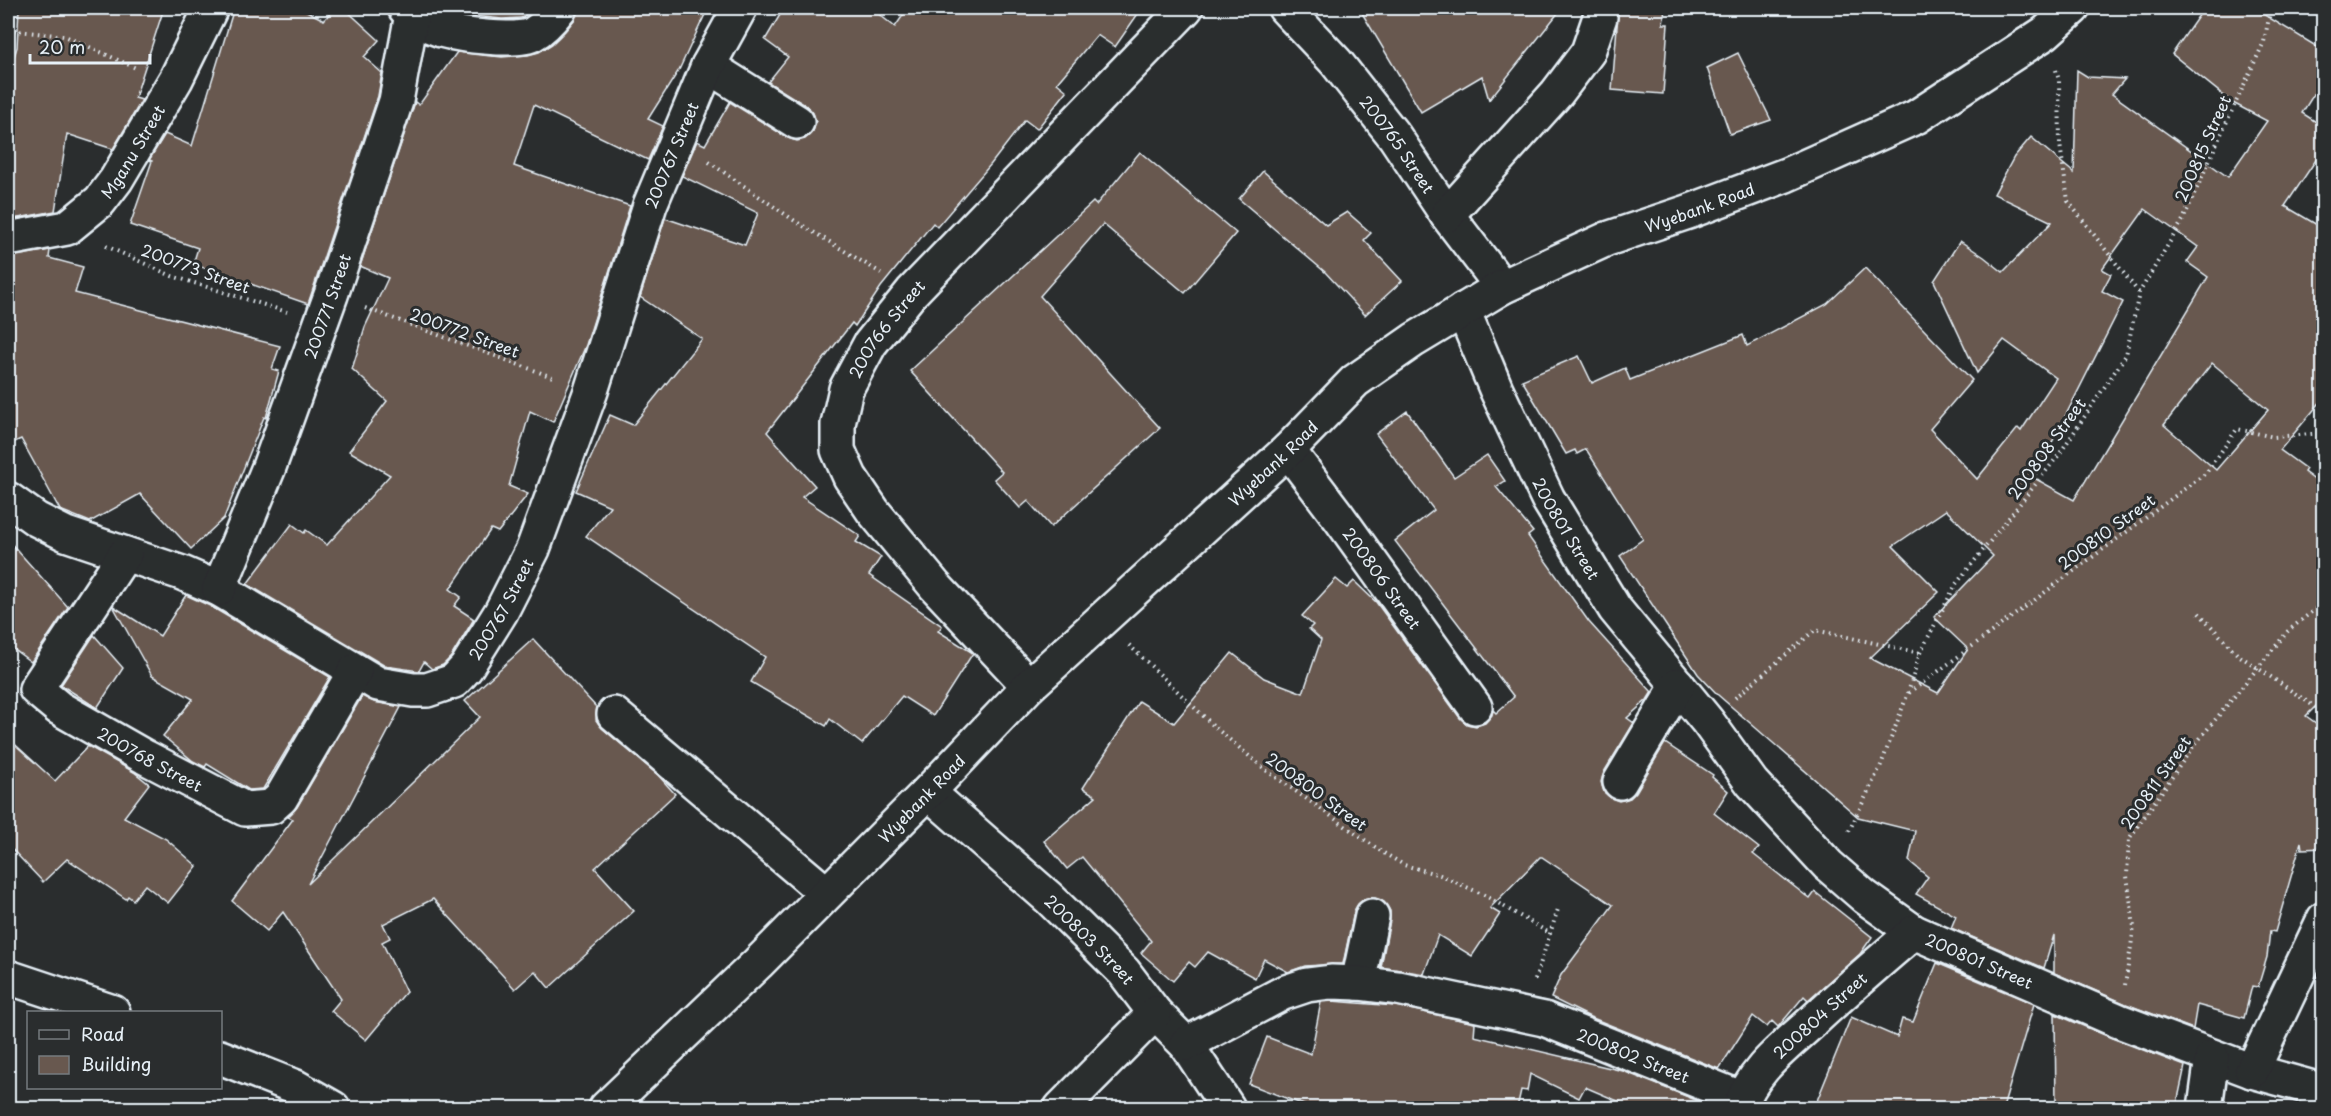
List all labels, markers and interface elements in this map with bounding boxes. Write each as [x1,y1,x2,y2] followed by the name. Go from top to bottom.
[30,27,150,65] scale bar
[39,33,85,60] text: 20 m
[1354,90,1441,198] street label: 200765 Street
[2168,91,2236,205] street label: 200815 Street
[638,98,704,212] street label: 200767 Street
[94,100,170,203] street label: Mganu Street
[1641,176,1758,238] street label: Wyebank Road
[138,237,254,299] street label: 200773 Street
[297,250,356,362] street label: 200771 Street
[842,274,930,382] street label: 200766 Street
[407,301,523,363] street label: 200772 Street
[2001,392,2091,503] street label: 200808 Street
[1223,415,1323,511] street label: Wyebank Road
[1527,473,1606,584] street label: 200801 Street
[2053,487,2160,574] street label: 200810 Street
[1338,522,1427,634] street label: 200806 Street
[462,554,538,664] street label: 200767 Street
[93,721,207,797] street label: 200768 Street
[2114,730,2196,833] street label: 200811 Street
[1261,746,1373,836] street label: 200800 Street
[872,749,970,848] street label: Wyebank Road
[1040,889,1141,989] street label: 200803 Street
[1922,927,2037,994] street label: 200801 Street
[1767,966,1872,1064] street label: 200804 Street
[27,1011,222,1089] legend
[81,1020,125,1047] text: Road
[1574,1022,1694,1088] street label: 200802 Street
[81,1050,151,1077] text: Building

